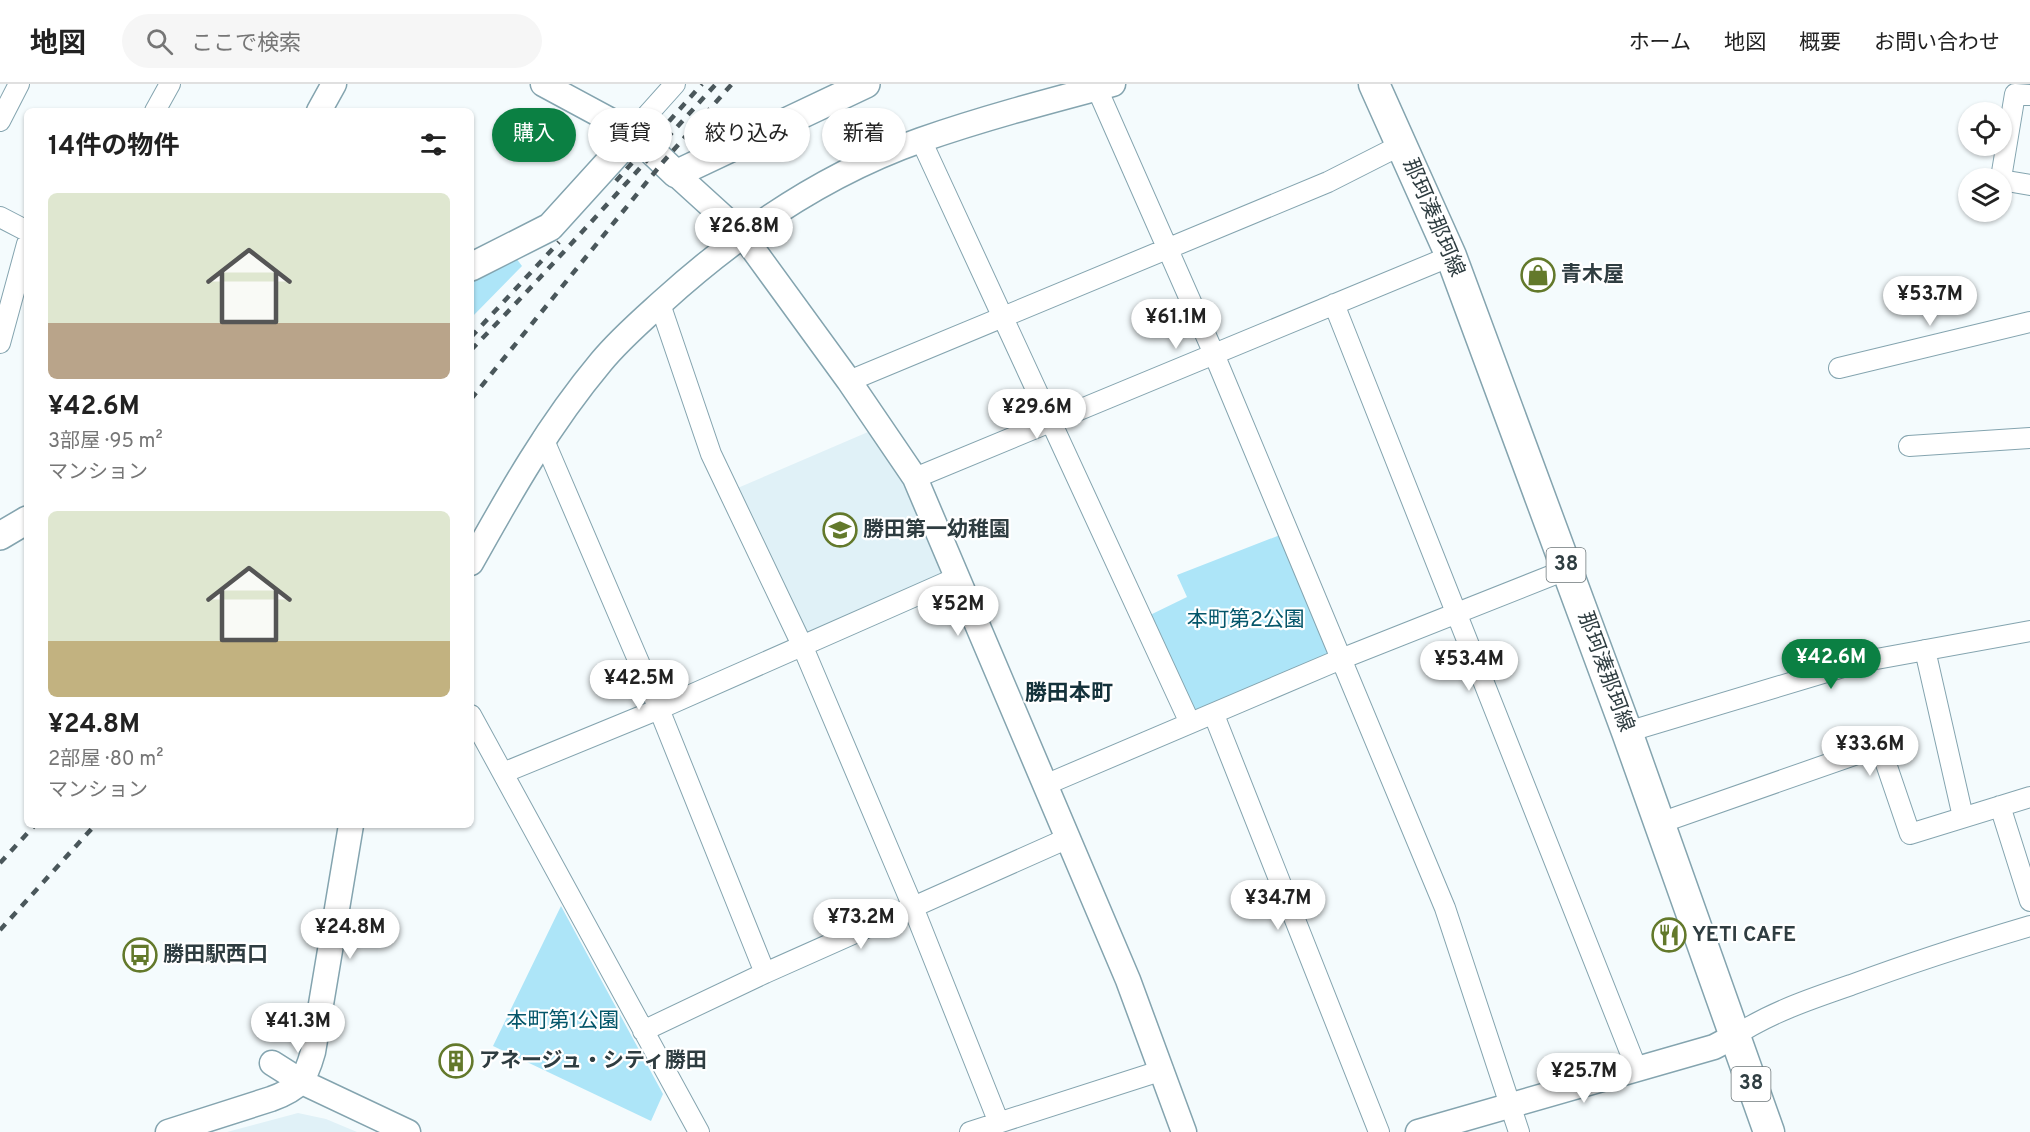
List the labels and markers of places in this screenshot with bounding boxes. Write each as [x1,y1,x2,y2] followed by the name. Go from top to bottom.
[695,208,793,259] pin: ¥26.8M
[1520,257,1556,293] shop icon: 青木屋
[1561,262,1624,289] place label: 青木屋
[1881,276,1979,327] pin: ¥53.7M
[1127,299,1225,350] pin: ¥61.1M
[988,389,1086,440] pin: ¥29.6M
[822,512,858,548] school or university icon: 勝田第一幼稚園
[863,517,1010,544] place label: 勝田第一幼稚園
[922,586,994,637] pin: ¥52M
[1782,639,1880,690] pin: ¥42.6M
[1420,641,1518,692] pin: ¥53.4M
[590,660,688,711] pin: ¥42.5M
[1821,726,1919,777] pin: ¥33.6M
[1229,880,1327,931] pin: ¥34.7M
[812,899,910,950] pin: ¥73.2M
[301,909,399,960] pin: ¥24.8M
[1651,917,1687,953] restaurant icon: YETI CAFE
[1692,922,1796,949] place label: YETI CAFE
[122,937,158,973] bus stop icon: 勝田駅西口
[163,942,268,969] place label: 勝田駅西口
[249,1003,347,1054] pin: ¥41.3M
[438,1043,474,1079] building icon: アネージュ・シティ勝田
[479,1048,707,1075] place label: アネージュ・シティ勝田
[1535,1053,1633,1104] pin: ¥25.7M

